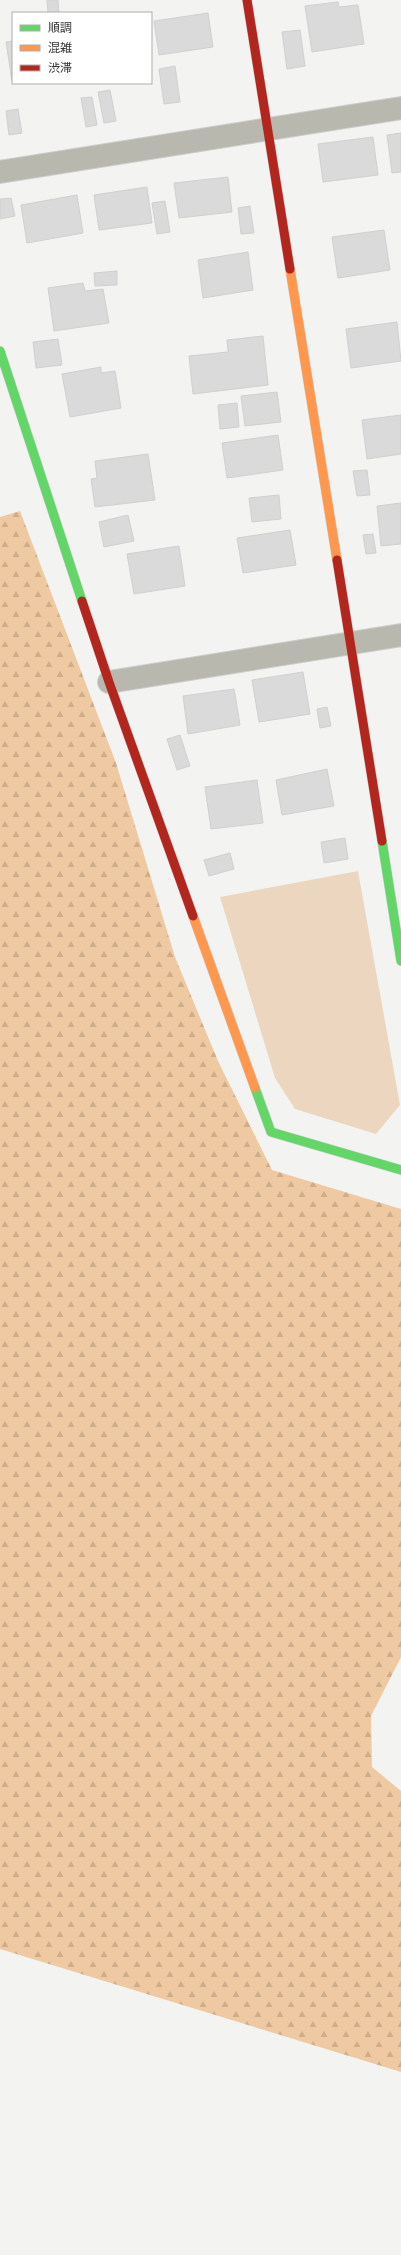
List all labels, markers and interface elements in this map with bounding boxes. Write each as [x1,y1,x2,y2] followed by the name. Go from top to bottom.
[12,12,152,84] legend
[48,20,72,37] text: 順調
[48,40,72,57] text: 混雑
[48,60,72,77] text: 渋滞

